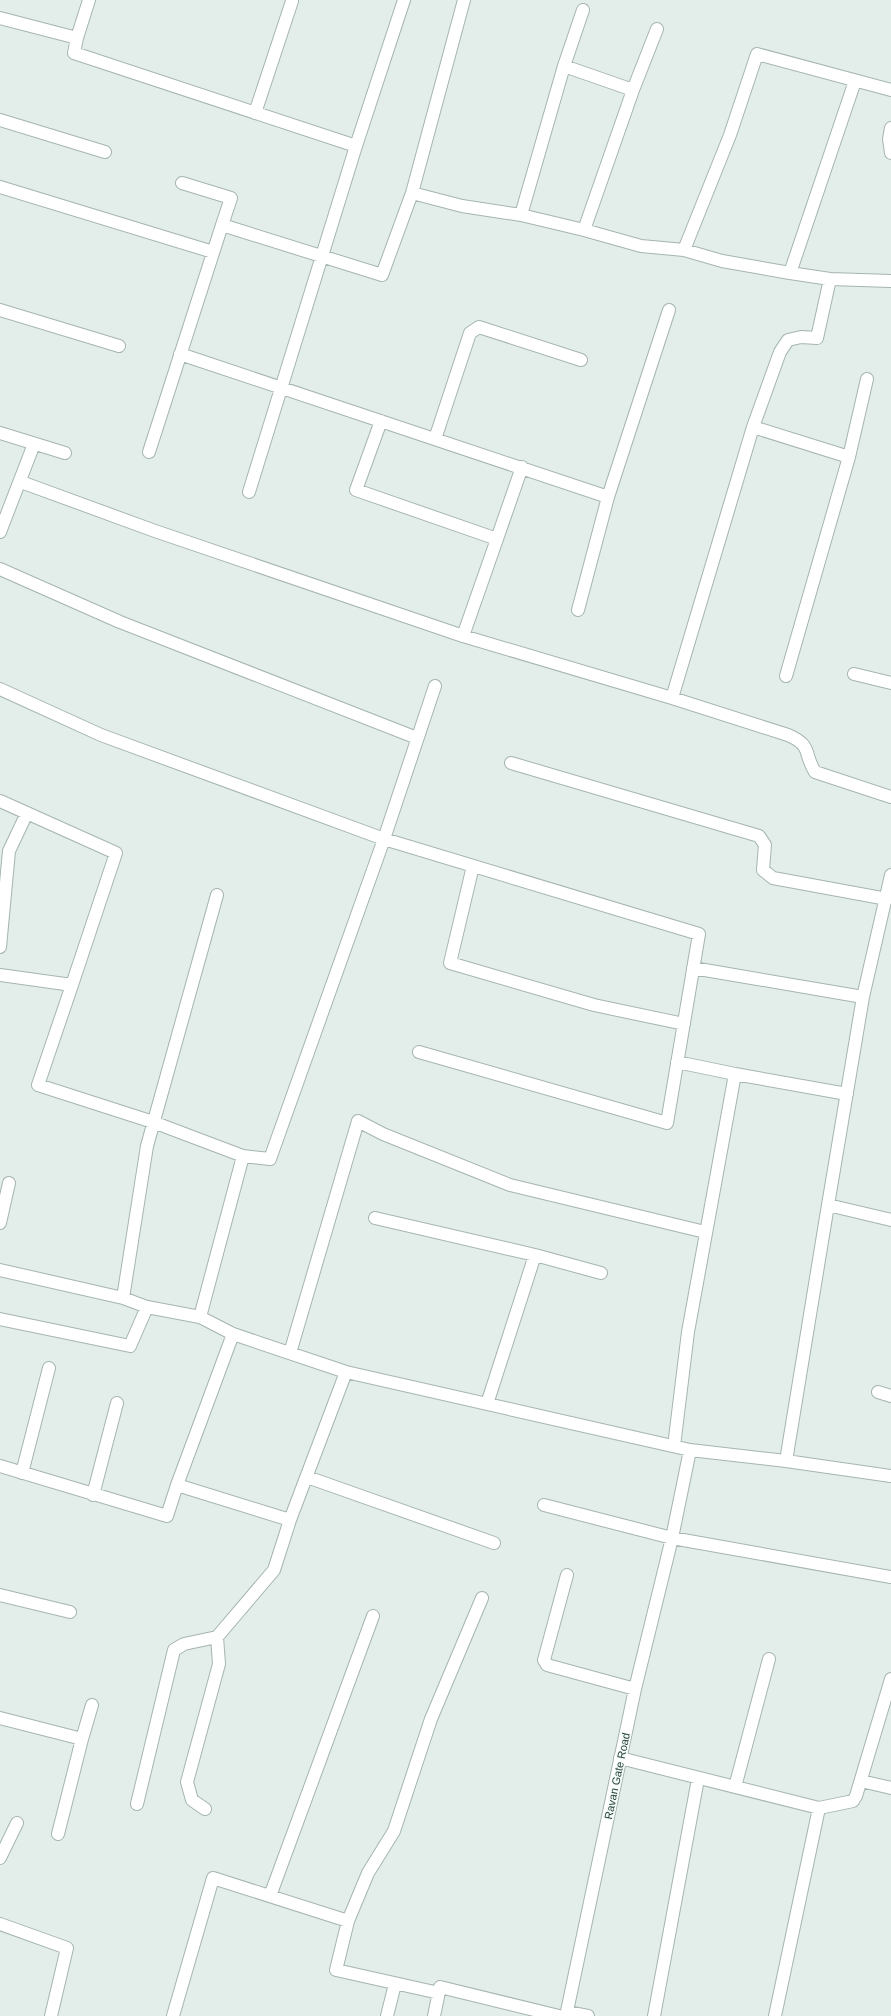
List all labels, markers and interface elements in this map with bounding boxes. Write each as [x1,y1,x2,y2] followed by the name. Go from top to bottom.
[602,1732,632,1820] street label: Ravan Gate Road

